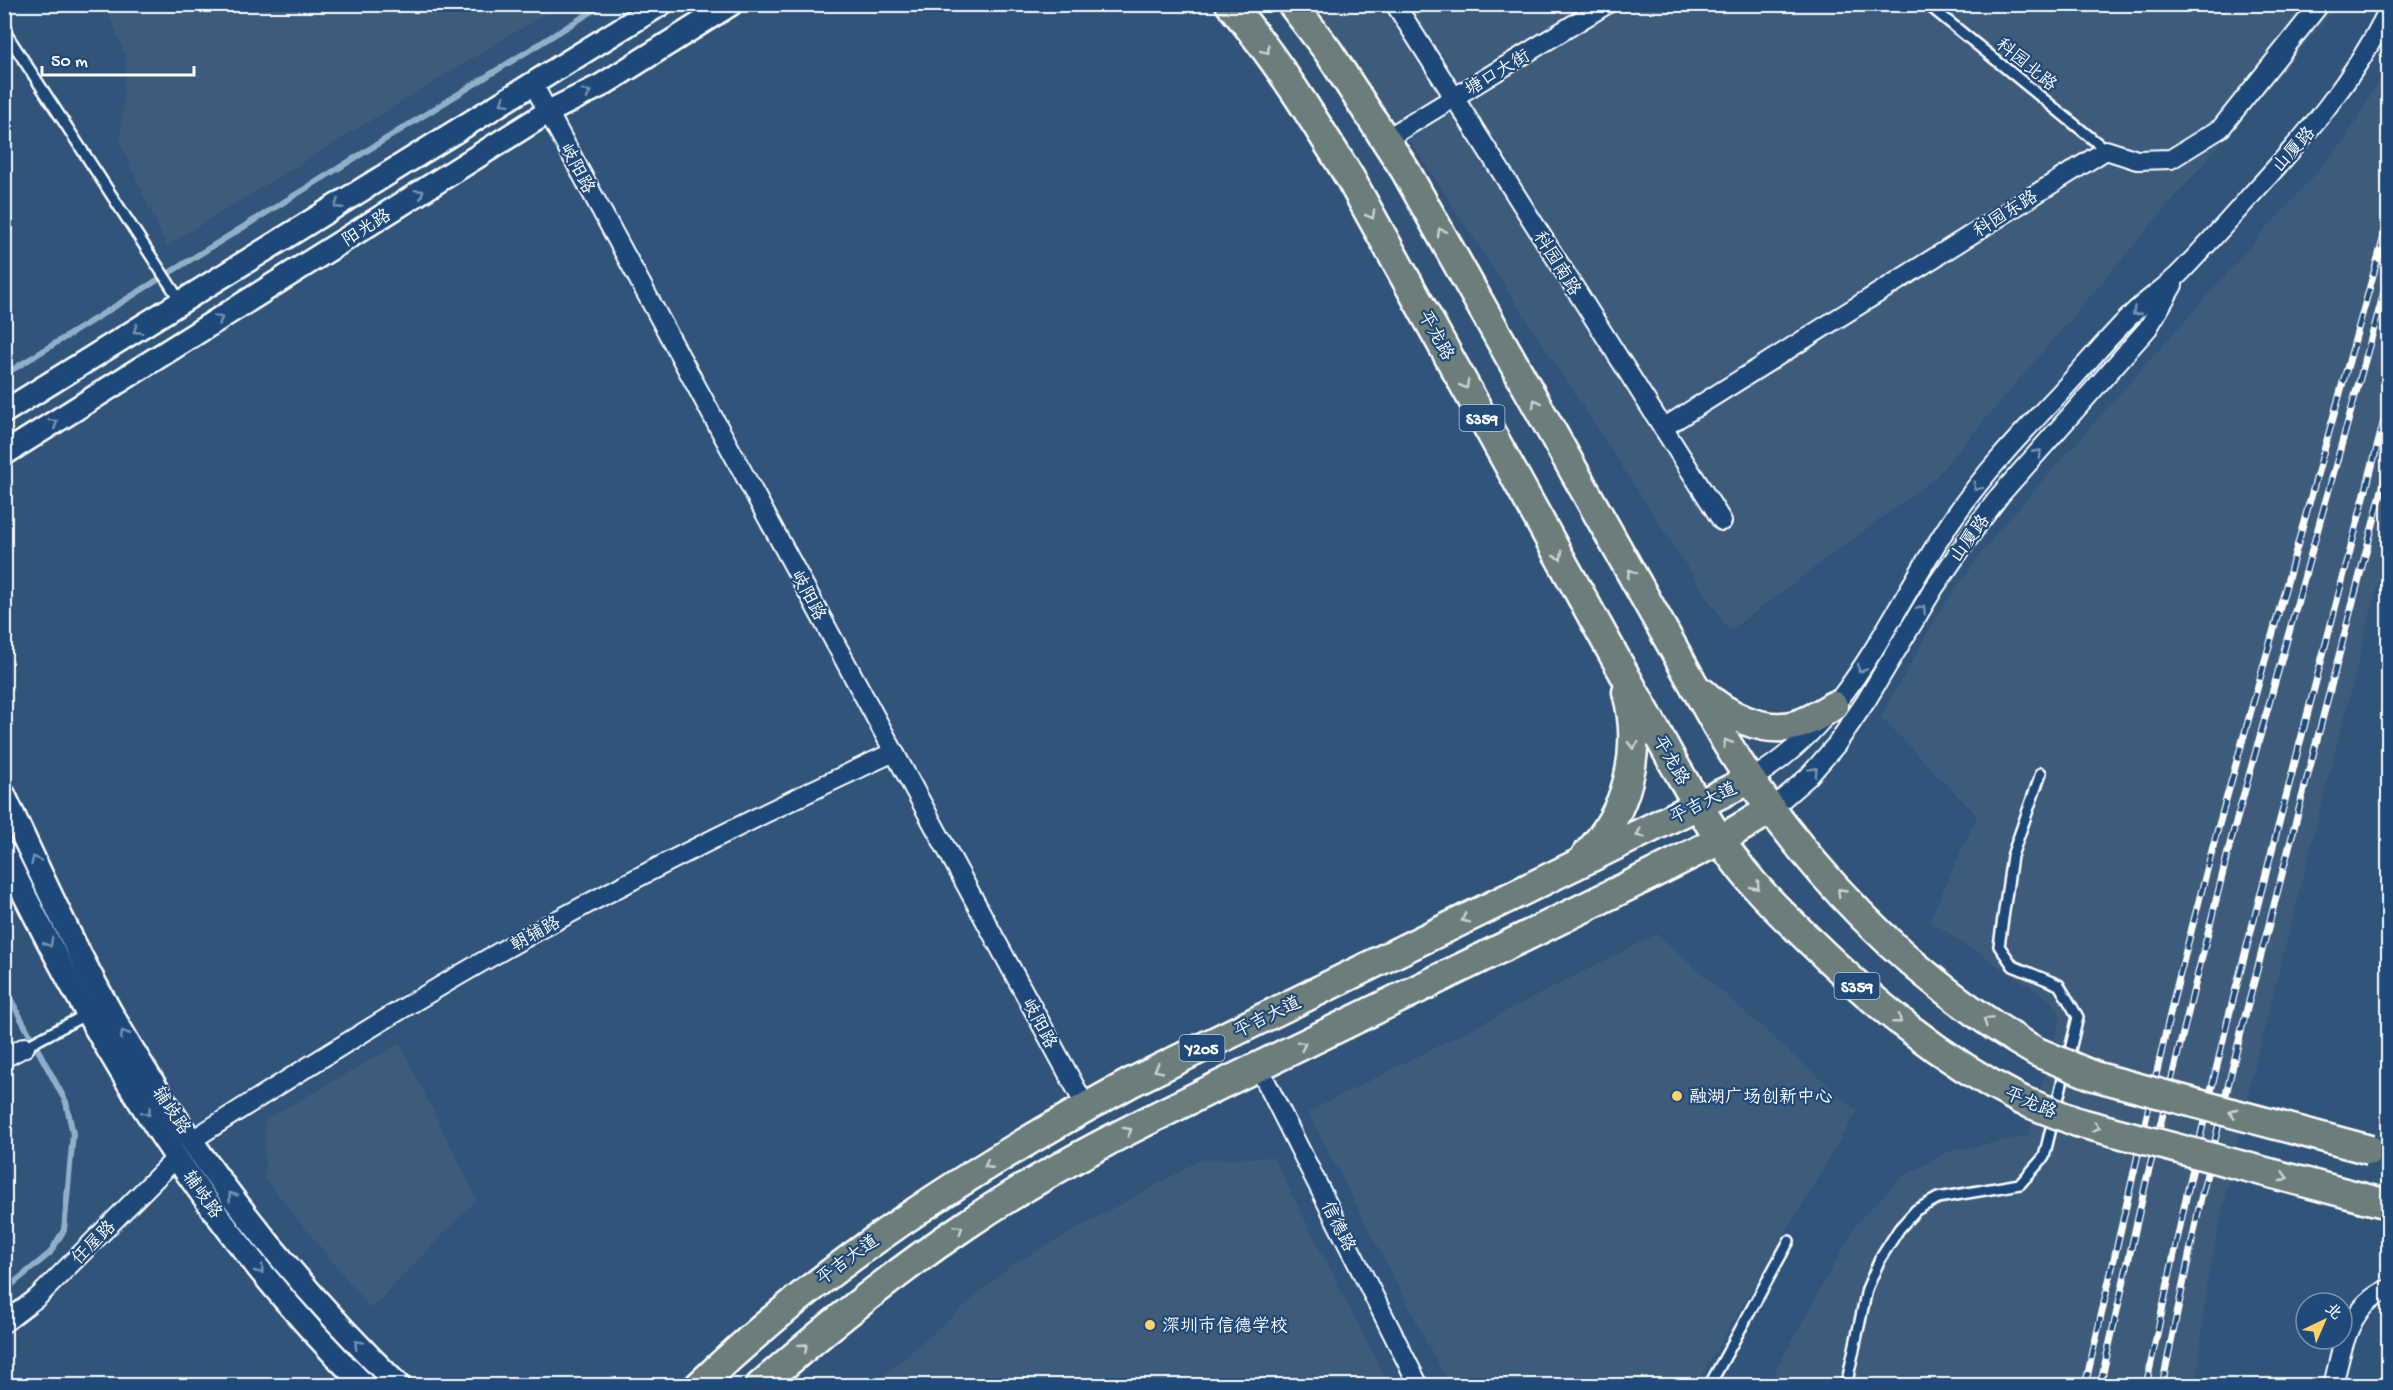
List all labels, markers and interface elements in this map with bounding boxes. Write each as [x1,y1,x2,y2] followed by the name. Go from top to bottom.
[1991,34,2061,97] street label: 科园北路
[42,39,194,77] scale bar
[1259,44,1270,55] one-way arrow
[1462,46,1535,102] street label: 塘口大街
[51,52,88,73] text: 50 m
[580,89,591,100] one-way arrow
[500,94,510,106] one-way arrow
[2268,123,2321,178] street label: 山厦路
[554,140,599,198] street label: 岐阳路
[1970,186,2042,243] street label: 科园东路
[414,189,424,201] one-way arrow
[334,197,344,209] one-way arrow
[338,205,396,252] street label: 阳光路
[1363,209,1375,219] one-way arrow
[1437,228,1449,239] one-way arrow
[1528,228,1585,300] street label: 科园南路
[2132,304,2143,315] one-way arrow
[1413,307,1458,365] street label: 平龙路
[213,315,223,327] one-way arrow
[133,322,143,334] one-way arrow
[1458,379,1469,390] one-way arrow
[1532,398,1544,409] one-way arrow
[1460,405,1504,431] road number: S359
[48,419,58,431] one-way arrow
[2031,449,2042,459] one-way arrow
[1973,480,1984,491] one-way arrow
[1946,511,1995,567] street label: 山厦路
[1552,550,1563,560] one-way arrow
[785,567,830,625] street label: 岐阳路
[1627,569,1639,579] one-way arrow
[1914,605,1926,615] one-way arrow
[1856,663,1868,673] one-way arrow
[1647,732,1693,790] street label: 平龙路
[1722,739,1734,749] one-way arrow
[1626,741,1639,750] one-way arrow
[1807,767,1818,778] one-way arrow
[1667,778,1741,829] street label: 平吉大道
[1635,826,1646,838] one-way arrow
[30,856,42,867] one-way arrow
[1749,879,1760,890] one-way arrow
[1837,889,1848,899] one-way arrow
[507,912,565,957] street label: 朝辅路
[1460,912,1471,924] one-way arrow
[42,937,53,947] one-way arrow
[1834,973,1880,999] road number: S359
[1231,992,1305,1043] street label: 平吉大道
[1016,995,1061,1053] street label: 岐阳路
[1891,1012,1902,1023] one-way arrow
[1983,1017,1994,1028] one-way arrow
[119,1030,131,1040] one-way arrow
[1180,1035,1224,1061] road number: Y205
[1296,1040,1307,1052] one-way arrow
[1153,1062,1164,1074] one-way arrow
[146,1083,195,1140] street label: 辅歧路
[2001,1083,2059,1125] street label: 平龙路
[1689,1087,1833,1109] place label: 融湖广场创新中心
[1670,1089,1684,1103] marker: 融湖广场创新中心
[139,1105,150,1116] one-way arrow
[2228,1108,2239,1120] one-way arrow
[2091,1119,2101,1132] one-way arrow
[1121,1127,1132,1138] one-way arrow
[984,1157,994,1169] one-way arrow
[177,1167,226,1224] street label: 辅岐路
[2278,1170,2289,1182] one-way arrow
[228,1191,239,1202] one-way arrow
[1315,1198,1359,1256] street label: 信德路
[68,1217,121,1270] street label: 任屋路
[953,1225,964,1236] one-way arrow
[813,1231,884,1291] street label: 平吉大道
[252,1263,263,1274] one-way arrow
[2294,1291,2354,1351] north arrow
[2320,1300,2345,1325] text: 北
[1162,1316,1288,1338] place label: 深圳市信德学校
[1143,1318,1157,1332] marker: 深圳市信德学校
[354,1341,365,1351] one-way arrow
[797,1343,808,1354] one-way arrow

